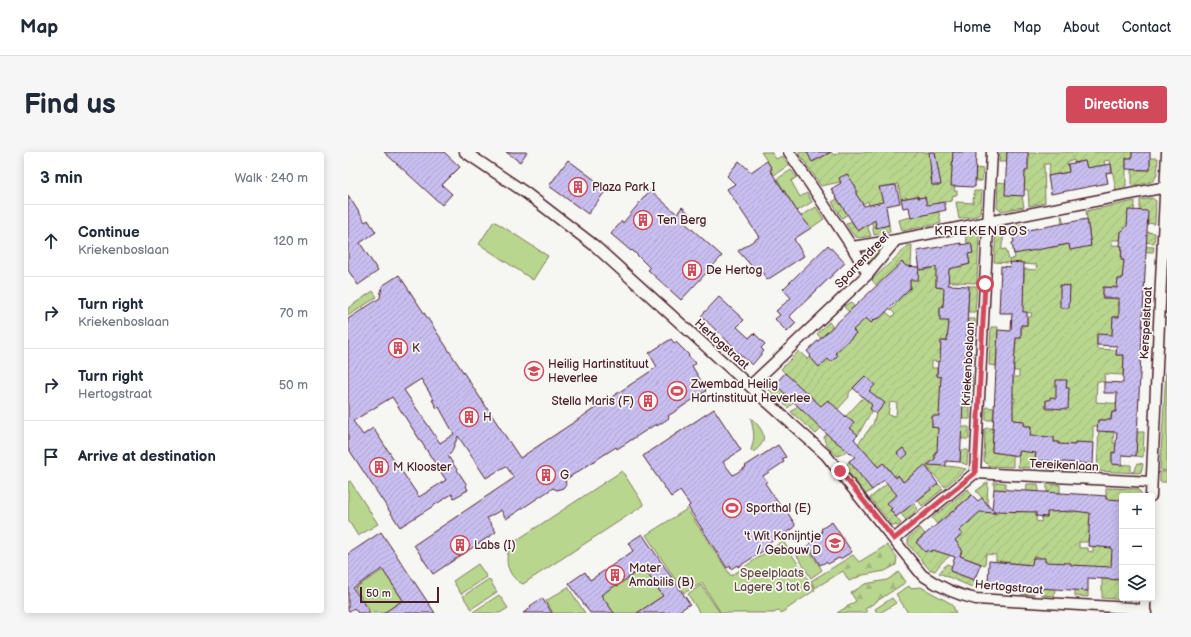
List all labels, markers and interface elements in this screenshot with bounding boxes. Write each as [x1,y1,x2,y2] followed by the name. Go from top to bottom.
[20,16,58,39] text: Map
[953,19,991,36] text: Home
[1013,19,1041,36] text: Map
[1063,19,1100,36] text: About
[1122,19,1171,36] text: Contact
[1066,86,1167,123] button: Directions
[24,88,116,121] text: Find us
[40,168,83,188] text: 3 min
[234,170,308,186] text: Walk · 240 m
[567,176,589,198] building icon: Plaza Park I
[592,180,656,195] place label: Plaza Park I
[632,209,654,231] building icon: Ten Berg
[657,213,707,228] place label: Ten Berg
[78,223,140,242] text: Continue
[934,223,1028,239] district label: KRIEKENBOS
[832,229,893,292] street label: Sparrendreef
[40,230,62,252] icon: ahead
[273,233,308,249] text: 120 m
[78,242,169,258] text: Kriekenboslaan
[681,259,703,281] building icon: De Hertog
[706,263,762,278] place label: De Hertog
[976,275,994,293] route start
[1137,286,1156,360] street label: Kerspelstraat
[78,295,143,314] text: Turn right
[40,302,62,324] icon: right
[280,305,308,321] text: 70 m
[78,314,169,330] text: Kriekenboslaan
[691,316,752,373] street label: Hertogstraat
[959,321,978,406] street label: Kriekenboslaan
[387,337,409,359] building icon: K
[412,341,420,356] place label: K
[548,357,649,386] place label: Heilig Hartinstituut Heverlee
[523,360,545,382] school or university icon: Heilig Hartinstituut Heverlee
[78,367,143,386] text: Turn right
[40,374,62,396] icon: right
[279,377,308,393] text: 50 m
[690,377,810,406] place label: Zwembad Heilig Hartinstituut Heverlee
[666,380,688,402] sports icon: Zwembad Heilig Hartinstituut Heverlee
[78,386,152,402] text: Hertogstraat
[637,390,659,412] building icon: Stella Maris (F)
[552,394,634,409] place label: Stella Maris (F)
[458,406,480,428] building icon: H
[483,410,492,425] place label: H
[40,446,62,468] icon: arrive
[78,447,216,466] text: Arrive at destination
[368,456,390,478] building icon: M Klooster
[1029,456,1099,475] street label: Tereikenlaan
[393,460,452,475] place label: M Klooster
[831,462,849,480] route end
[535,464,557,486] building icon: G
[560,468,569,483] place label: G
[1119,493,1155,601] map controls
[1119,493,1155,529] button: +
[721,497,743,519] sports icon: Sporthal (E)
[746,501,811,516] place label: Sporthal (E)
[744,529,821,558] place label: 't Wit Konijntje / Gebouw D
[1119,529,1155,565] button: −
[824,532,846,554] school or university icon: 't Wit Konijntje / Gebouw D
[449,534,471,556] building icon: Labs (I)
[474,538,516,553] place label: Labs (I)
[629,561,694,590] place label: Mater Amabilis (B)
[604,564,626,586] building icon: Mater Amabilis (B)
[1119,565,1155,601] button: layers
[734,566,810,595] park label: Speelplaats Lagere 3 tot 6
[974,577,1044,598] street label: Hertogstraat
[360,585,439,604] scale bar
[366,587,391,600] text: 50 m

